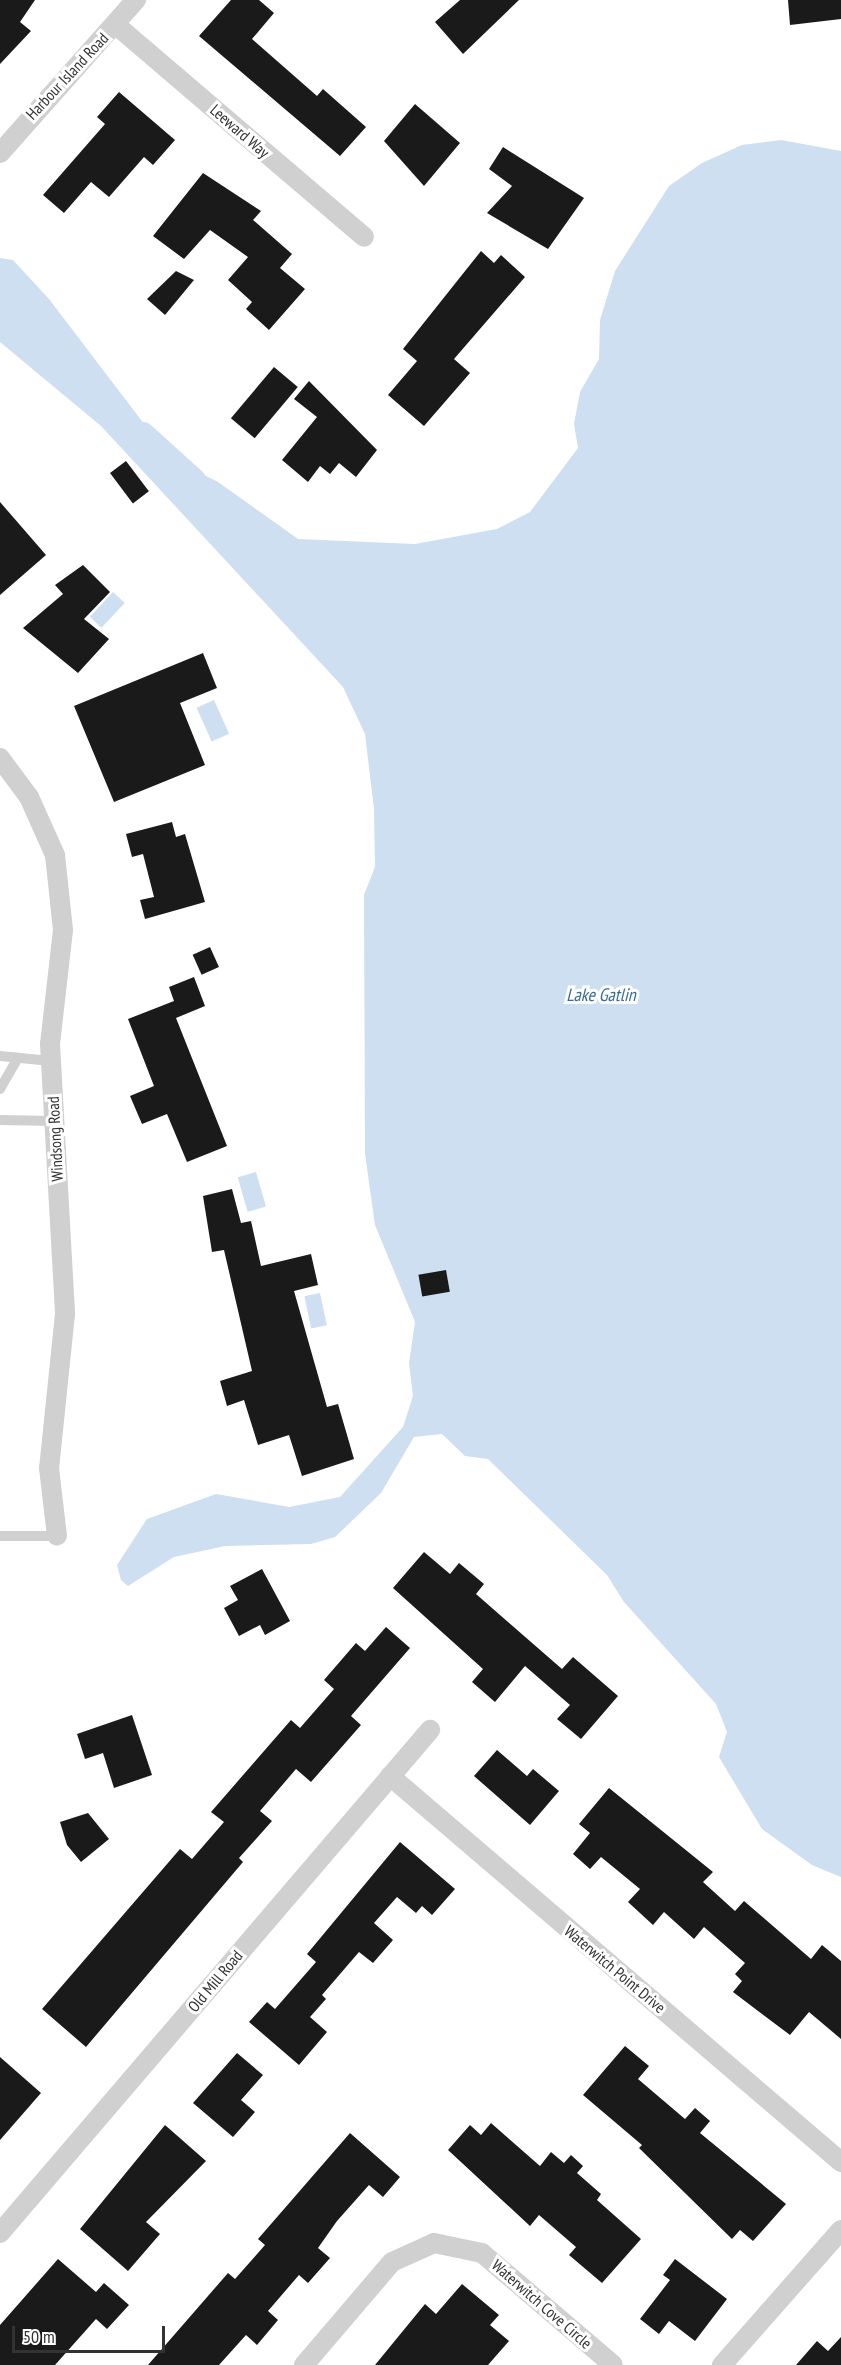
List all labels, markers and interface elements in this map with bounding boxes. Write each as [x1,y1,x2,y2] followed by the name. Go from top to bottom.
[22,29,112,123] street label: Harbour Island Road
[207,100,273,162] street label: Leeward Way
[566,984,636,1006] water label: Lake Gatlin
[43,1096,67,1182] street label: Windsong Road
[560,1921,670,2017] street label: Waterwitch Point Drive
[184,1946,246,2016] street label: Old Mill Road
[488,2255,596,2353] street label: Waterwitch Cove Circle
[15,2314,168,2352] scale bar
[23,2325,55,2348] text: 50 m

